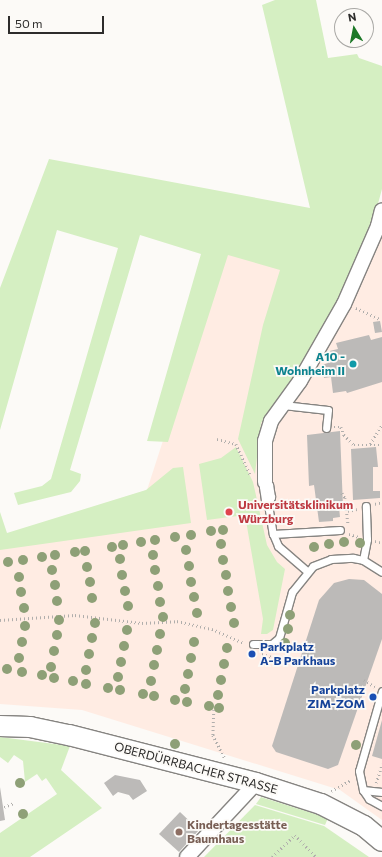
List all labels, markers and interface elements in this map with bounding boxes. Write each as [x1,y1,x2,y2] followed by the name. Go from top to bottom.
[10,8,106,34] scale bar
[334,8,374,48] north arrow
[347,10,357,24] text: N
[15,16,43,30] text: 50 m
[275,350,345,378] place label: A10 - Wohnheim II
[348,359,358,369] marker: A10 - Wohnheim II
[238,498,353,526] place label: Universitätsklinikum Würzburg
[223,506,235,518] marker: Universitätsklinikum Würzburg
[260,640,335,668] place label: Parkplatz A-B Parkhaus
[247,649,257,659] marker: Parkplatz A-B Parkhaus
[307,683,365,711] place label: Parkplatz ZIM-ZOM
[368,692,378,702] marker: Parkplatz ZIM-ZOM
[113,739,279,797] street label: OBERDÜRRBACHER STRASSE
[187,818,287,846] place label: Kindertagesstätte Baumhaus
[174,827,184,837] marker: Kindertagesstätte Baumhaus

